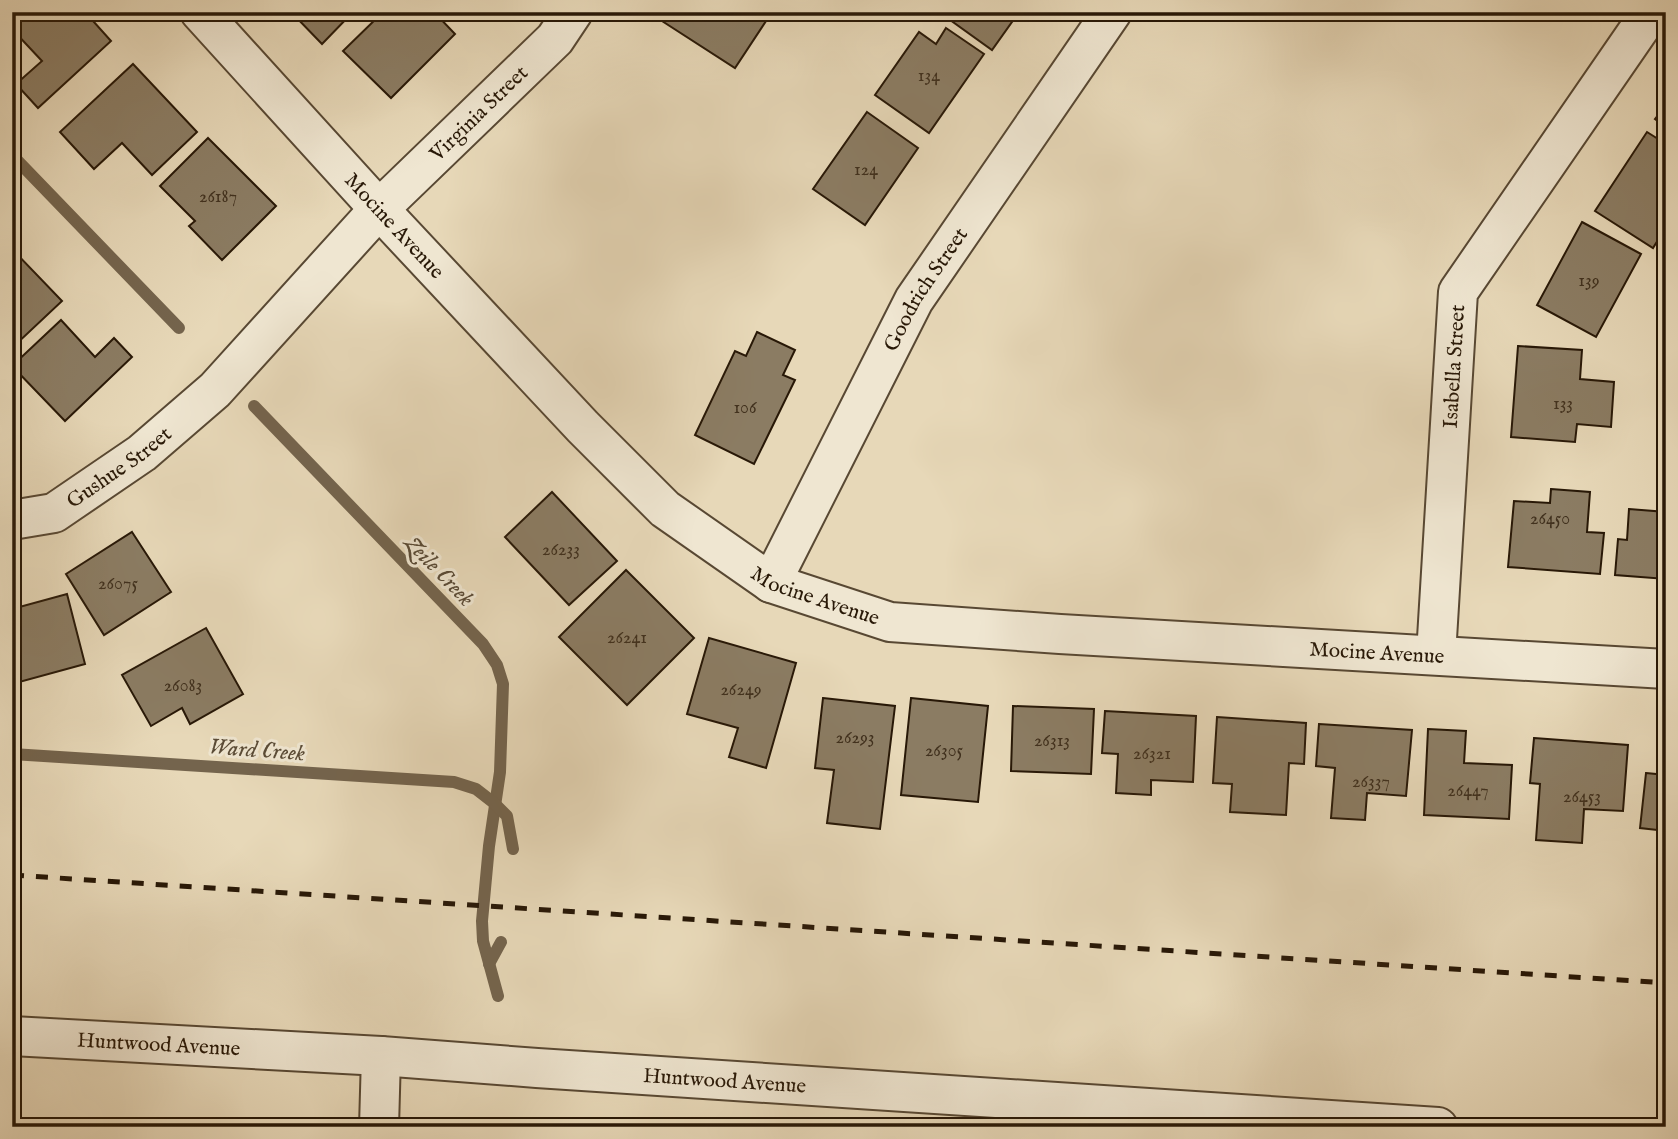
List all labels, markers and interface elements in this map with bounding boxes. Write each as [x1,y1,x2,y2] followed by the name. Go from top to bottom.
[424,60,534,168] street label: Virginia Street
[918,65,940,88] house number: 134
[854,159,878,182] house number: 124
[338,168,450,286] street label: Mocine Avenue
[199,186,237,209] house number: 26187
[878,223,975,356] street label: Goodrich Street
[1578,270,1600,293] house number: 139
[1438,304,1472,429] street label: Isabella Street
[1553,393,1573,416] house number: 133
[733,397,757,420] house number: 106
[62,421,178,515] street label: Gushue Street
[1530,508,1570,531] house number: 26450
[396,528,480,614] water label: Zeile Creek
[542,539,580,562] house number: 26233
[745,561,883,633] street label: Mocine Avenue
[98,573,138,596] house number: 26075
[607,627,647,650] house number: 26241
[1309,636,1445,671] street label: Mocine Avenue
[164,675,202,698] house number: 26083
[720,679,762,702] house number: 26249
[835,727,875,750] house number: 26293
[1034,730,1070,753] house number: 26313
[208,733,306,768] water label: Ward Creek
[925,740,964,763] house number: 26305
[1133,743,1171,766] house number: 26321
[1352,771,1390,794] house number: 26337
[1447,780,1489,803] house number: 26447
[1563,786,1601,809] house number: 26453
[76,1028,241,1063] street label: Huntwood Avenue
[642,1063,807,1101] street label: Huntwood Avenue

